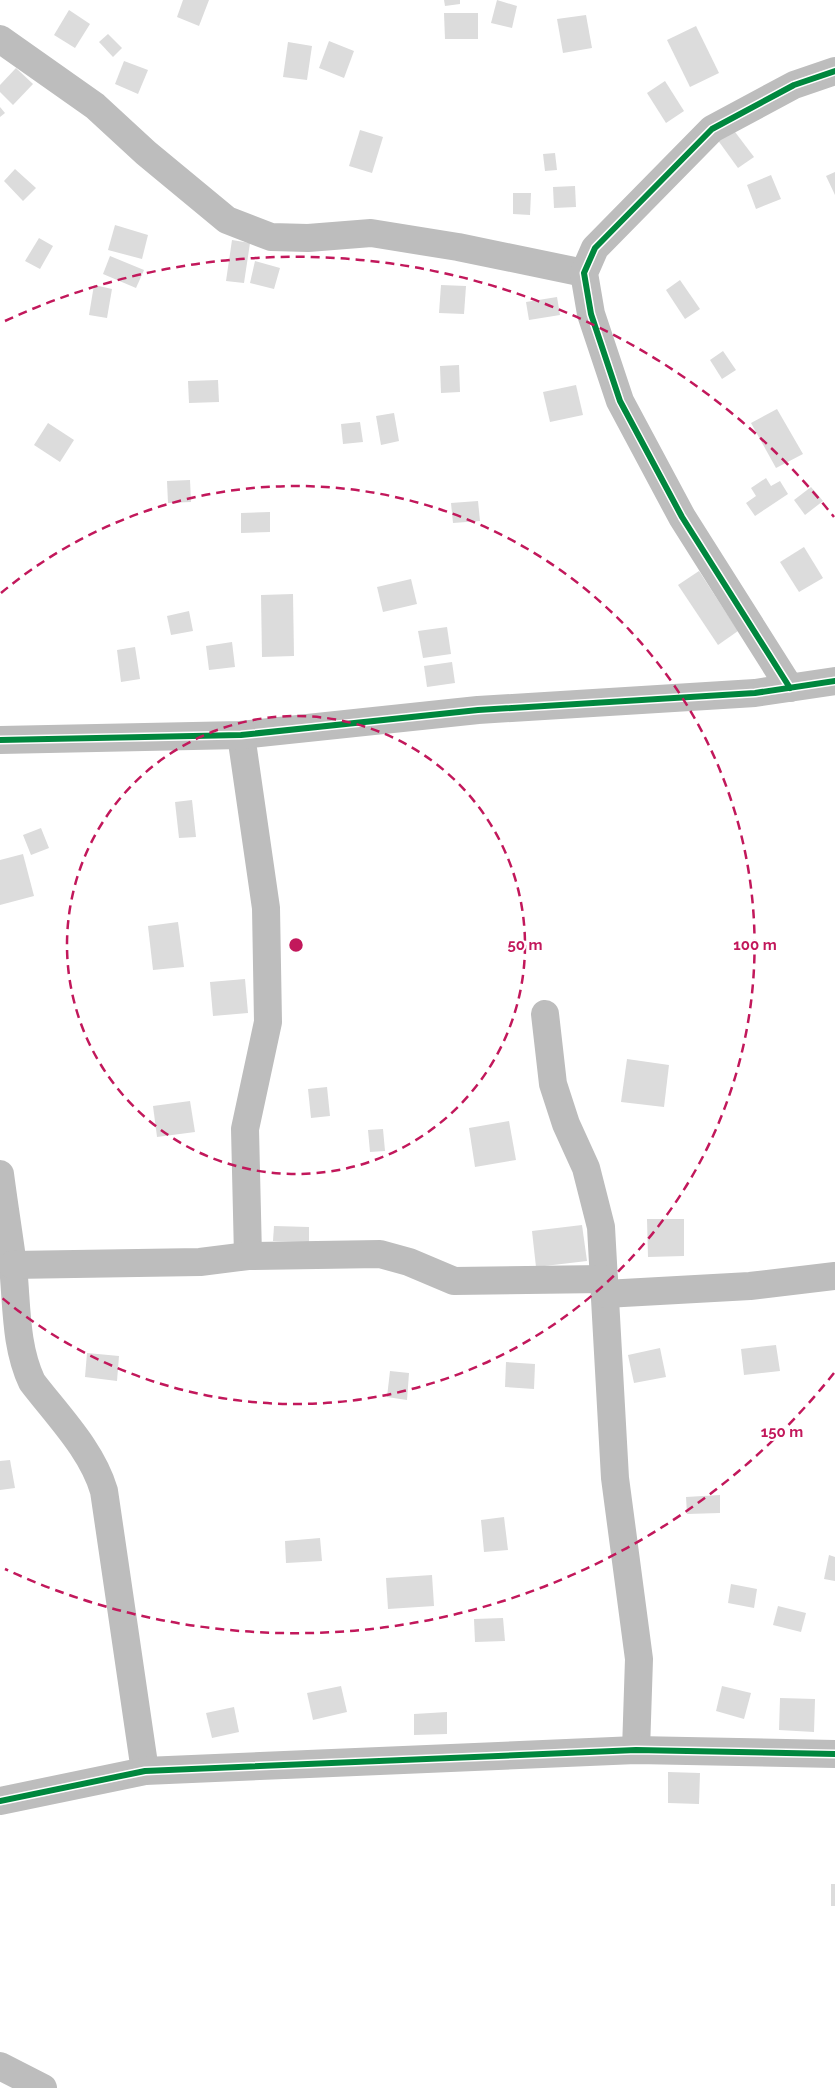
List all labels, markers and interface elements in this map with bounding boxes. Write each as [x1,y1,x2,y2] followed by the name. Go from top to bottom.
[287,936,305,954] centre of rings
[507,936,543,954] text: 50 m
[733,936,777,954] text: 100 m
[761,1423,803,1441] text: 150 m

